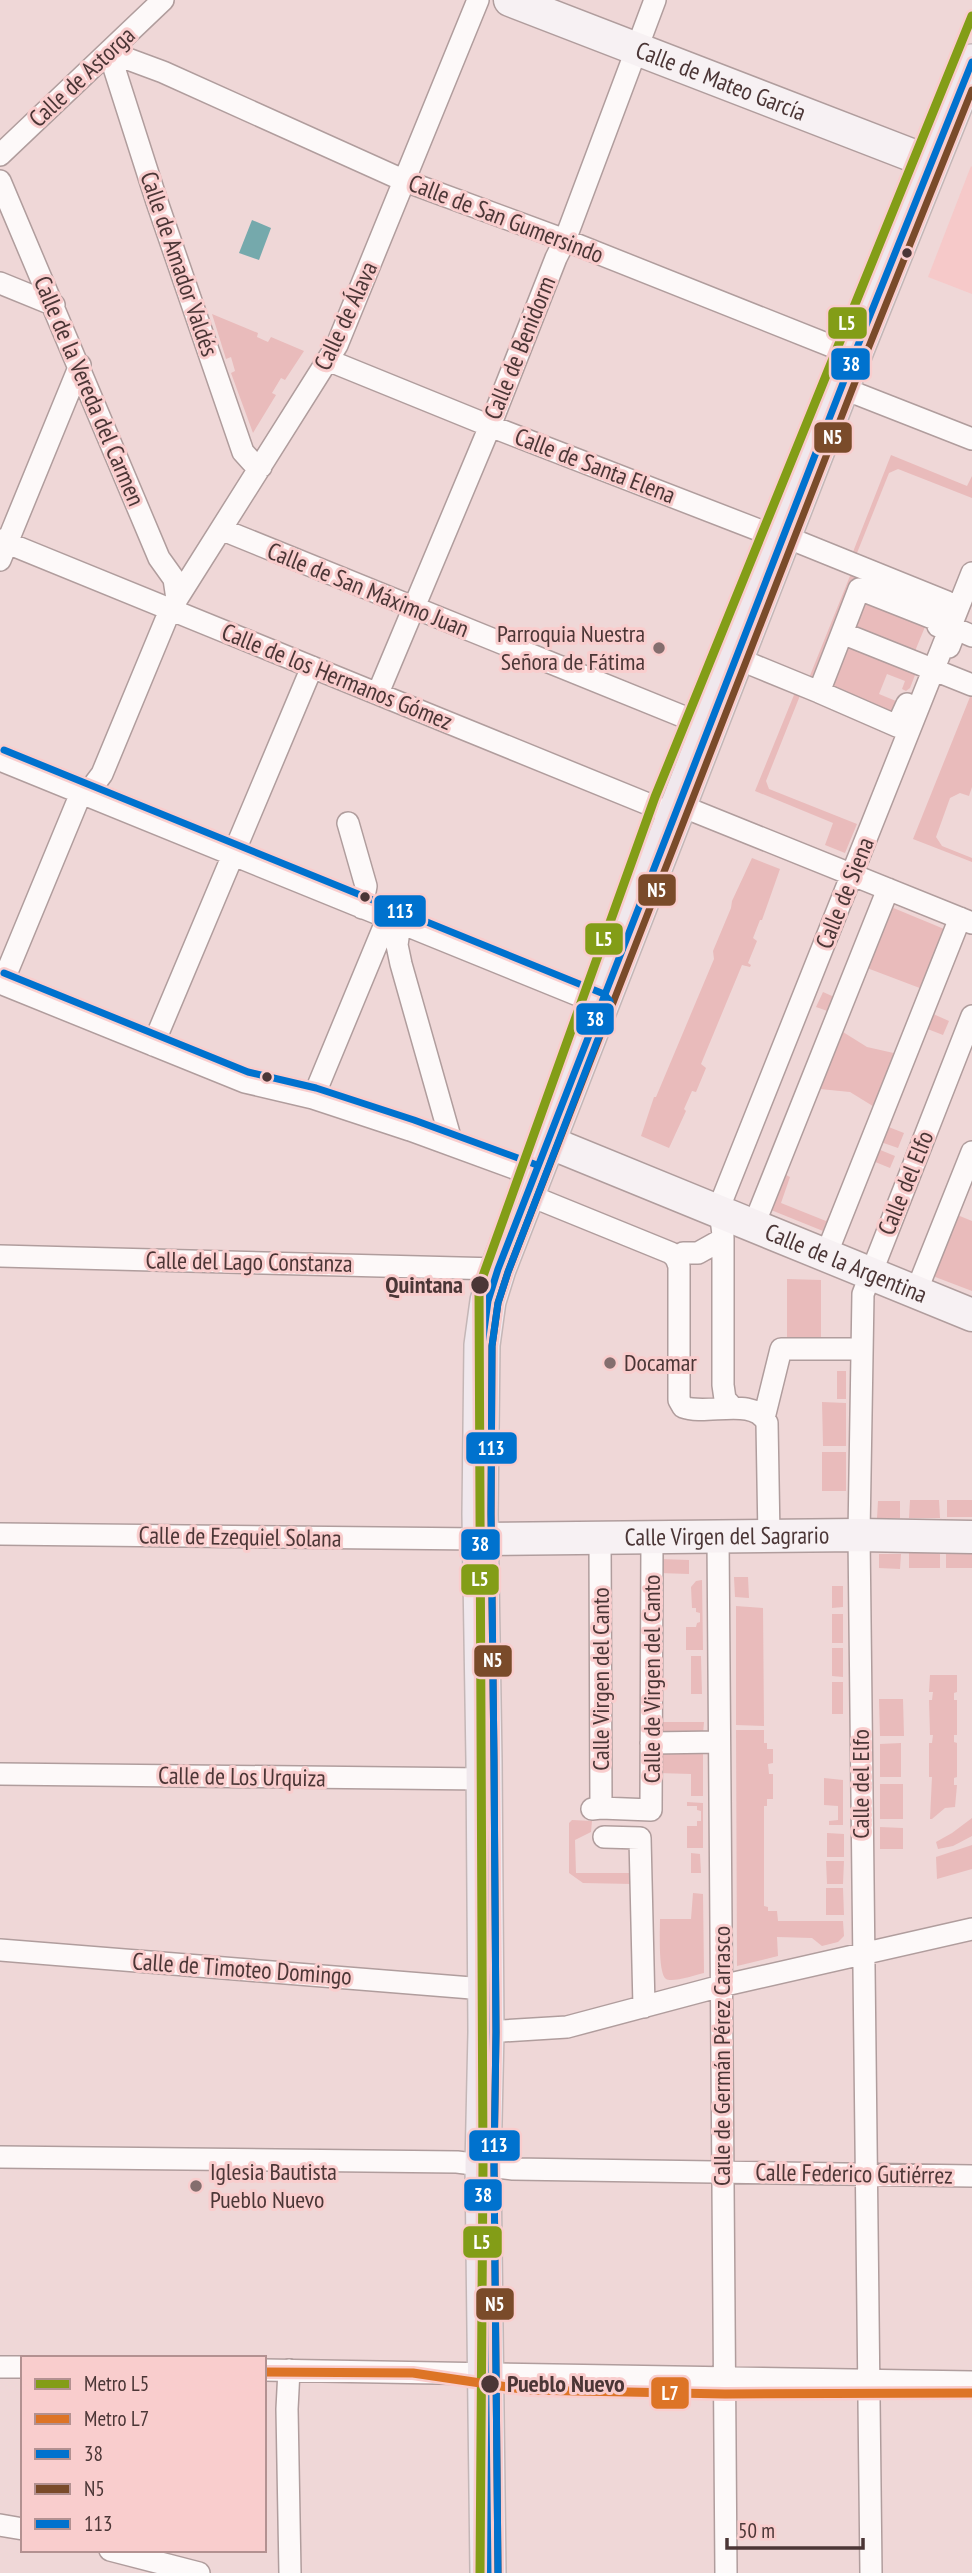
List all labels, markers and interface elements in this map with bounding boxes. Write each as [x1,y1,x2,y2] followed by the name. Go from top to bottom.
[22,20,141,134] street label: Calle de Astorga
[632,34,810,128] street label: Calle de Mateo García
[133,167,226,360] street label: Calle de Amador Valdés
[404,167,608,270] street label: Calle de San Gumersindo
[900,246,914,260] unlabelled marker
[307,256,384,375] street label: Calle de Álava
[27,271,152,510] street label: Calle de la Vereda del Carmen
[477,272,562,424] street label: Calle de Benidorm
[827,306,868,340] line badge: L5
[838,311,856,335] text: L5
[830,347,871,381] line badge: 38
[842,352,860,376] text: 38
[511,421,680,510] street label: Calle de Santa Elena
[813,421,853,454] line badge: N5
[823,425,843,449] text: N5
[263,535,474,644] street label: Calle de San Máximo Juan
[217,616,457,737] street label: Calle de los Hermanos Gómez
[497,618,645,677] place label: Parroquia Nuestra Señora de Fátima
[651,640,667,656] marker: Parroquia Nuestra Señora de Fátima
[808,833,881,953] street label: Calle de Siena
[637,873,677,907] line badge: N5
[647,878,667,902] text: N5
[358,890,372,904] unlabelled marker
[373,894,427,928] line badge: 113
[386,899,414,923] text: 113
[584,922,624,956] line badge: L5
[595,927,613,951] text: L5
[575,1002,615,1036] line badge: 38
[586,1007,604,1031] text: 38
[260,1070,274,1084] unlabelled marker
[871,1126,940,1239] street label: Calle del Elfo
[760,1216,932,1310] street label: Calle de la Argentina
[145,1244,353,1279] street label: Calle del Lago Constanza
[385,1269,463,1300] place label: Quintana
[469,1274,491,1296] marker: Quintana
[624,1347,697,1378] place label: Docamar
[602,1355,618,1371] marker: Docamar
[465,1431,518,1465] line badge: 113
[477,1436,505,1460] text: 113
[138,1519,342,1554] street label: Calle de Ezequiel Solana
[625,1519,829,1552] street label: Calle Virgen del Sagrario
[460,1528,501,1561] line badge: 38
[471,1532,489,1556] text: 38
[460,1563,500,1596] line badge: L5
[471,1567,489,1591] text: L5
[636,1575,667,1783] street label: Calle de Virgen del Canto
[585,1587,616,1771] street label: Calle Virgen del Canto
[473,1644,513,1678] line badge: N5
[483,1648,503,1672] text: N5
[845,1729,876,1839] street label: Calle del Elfo
[158,1760,326,1793] street label: Calle de Los Urquiza
[706,1926,737,2186] street label: Calle de Germán Pérez Carrasco
[131,1945,353,1992] street label: Calle de Timoteo Domingo
[468,2129,521,2162] line badge: 113
[480,2133,508,2157] text: 113
[210,2156,337,2215] place label: Iglesia Bautista Pueblo Nuevo
[755,2156,953,2191] street label: Calle Federico Gutiérrez
[188,2178,204,2194] marker: Iglesia Bautista Pueblo Nuevo
[463,2178,503,2212] line badge: 38
[474,2183,492,2207] text: 38
[462,2225,503,2259] line badge: L5
[473,2230,491,2254] text: L5
[475,2287,515,2321] line badge: N5
[485,2292,505,2316] text: N5
[21,2356,266,2552] legend
[507,2368,625,2399] place label: Pueblo Nuevo
[84,2370,149,2397] text: Metro L5
[479,2373,501,2395] marker: Pueblo Nuevo
[650,2376,690,2410] line badge: L7
[661,2381,679,2405] text: L7
[84,2405,149,2432] text: Metro L7
[84,2440,103,2467] text: 38
[84,2475,105,2502] text: N5
[727,2506,864,2550] scale bar
[84,2510,112,2537] text: 113
[738,2517,775,2544] text: 50 m

